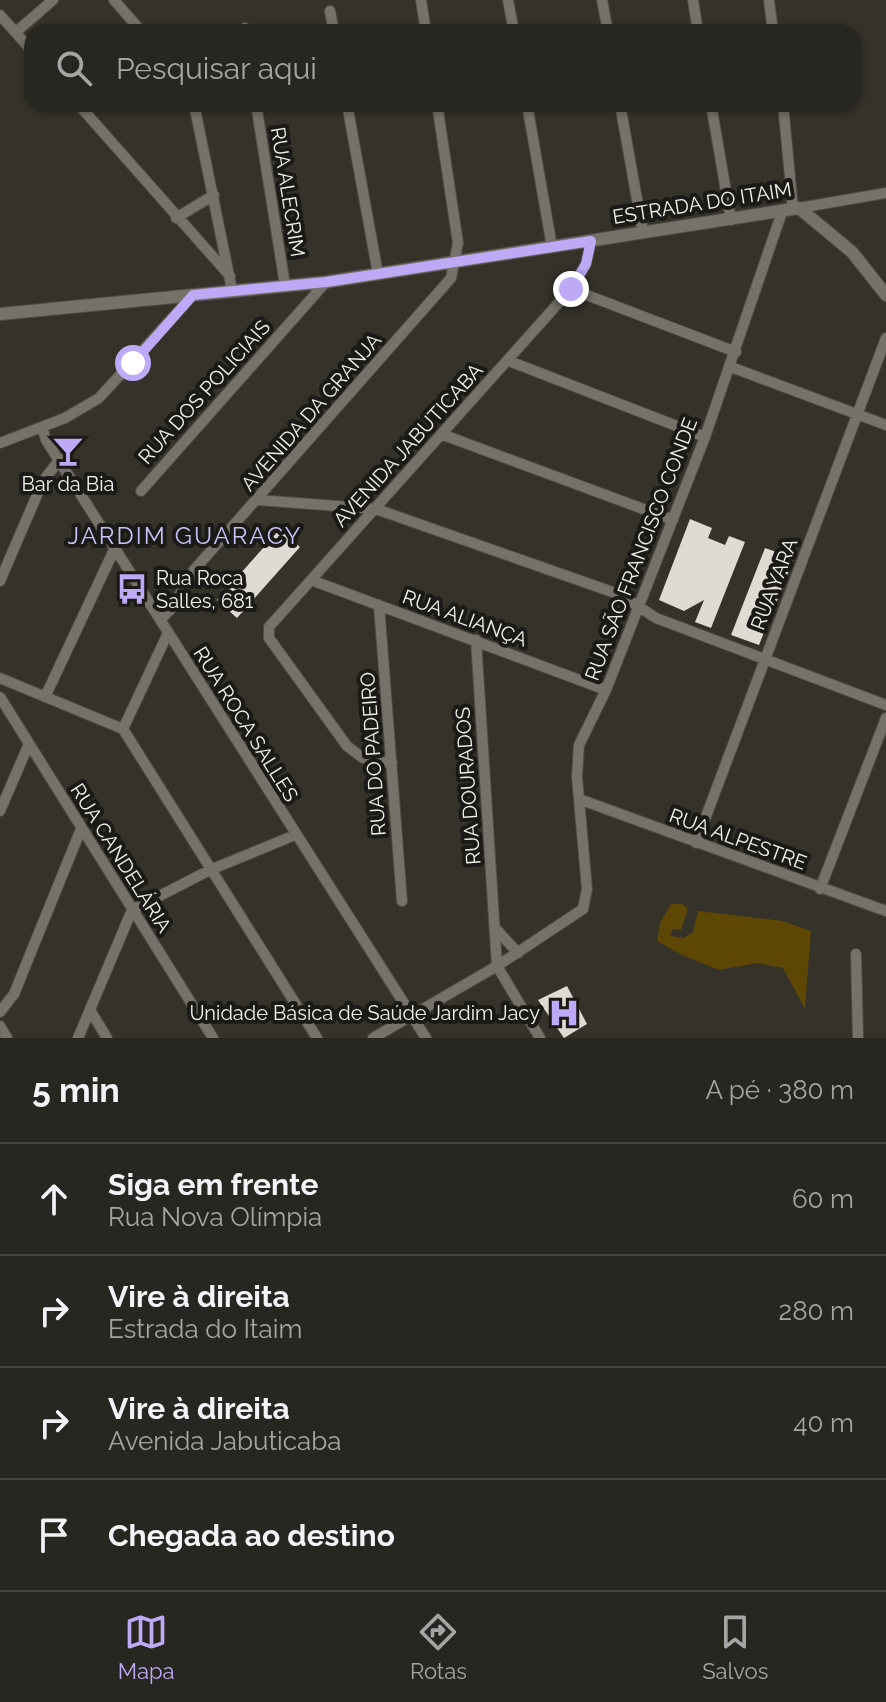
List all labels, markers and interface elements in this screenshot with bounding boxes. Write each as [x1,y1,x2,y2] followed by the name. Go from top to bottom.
[24,24,862,112] search box
[52,46,96,90] icon: search
[116,51,317,86] text: Pesquisar aqui
[266,125,310,259] street label: RUA ALECRIM
[611,177,793,229] street label: ESTRADA DO ITAIM
[553,271,589,307] route end
[133,315,275,469] street label: RUA DOS POLICIAIS
[236,328,386,496] street label: AVENIDA DA GRANJA
[115,345,151,381] route start
[328,358,488,532] street label: AVENIDA JABUTICABA
[580,414,702,684] street label: RUA SÃO FRANCISCO CONDE
[51,434,85,468] bar icon: Bar da Bia
[22,472,114,496] place label: Bar da Bia
[67,521,303,550] district label: JARDIM GUARACY
[746,534,803,633] street label: RUA YARA
[156,566,254,613] place label: Rua Roca Salles, 681
[115,572,149,606] bus stop icon: Rua Roca Salles, 681
[399,584,531,652] street label: RUA ALIANÇA
[189,642,303,806] street label: RUA ROCA SALLES
[355,671,391,837] street label: RUA DO PADEIRO
[451,706,485,866] street label: RUA DOURADOS
[65,779,177,937] street label: RUA CANDELÁRIA
[666,803,810,875] street label: RUA ALPESTRE
[547,996,581,1030] hospital icon: Unidade Básica de Saúde Jardim Jacy
[189,1001,540,1025] place label: Unidade Básica de Saúde Jardim Jacy
[32,1070,120,1110] text: 5 min
[705,1075,854,1105] text: A pé · 380 m
[108,1167,318,1202] text: Siga em frente
[32,1177,76,1221] icon: ahead
[792,1184,854,1214] text: 60 m
[108,1202,322,1232] text: Rua Nova Olímpia
[108,1279,290,1314] text: Vire à direita
[32,1289,76,1333] icon: right
[779,1296,854,1326] text: 280 m
[108,1314,302,1344] text: Estrada do Itaim
[108,1391,290,1426] text: Vire à direita
[32,1401,76,1445] icon: right
[793,1408,854,1438] text: 40 m
[108,1426,341,1456] text: Avenida Jabuticaba
[32,1513,76,1557] icon: arrive
[108,1518,395,1553] text: Chegada ao destino
[118,1610,174,1684] tab: Mapa
[410,1610,467,1684] tab: Rotas
[702,1610,768,1684] tab: Salvos

